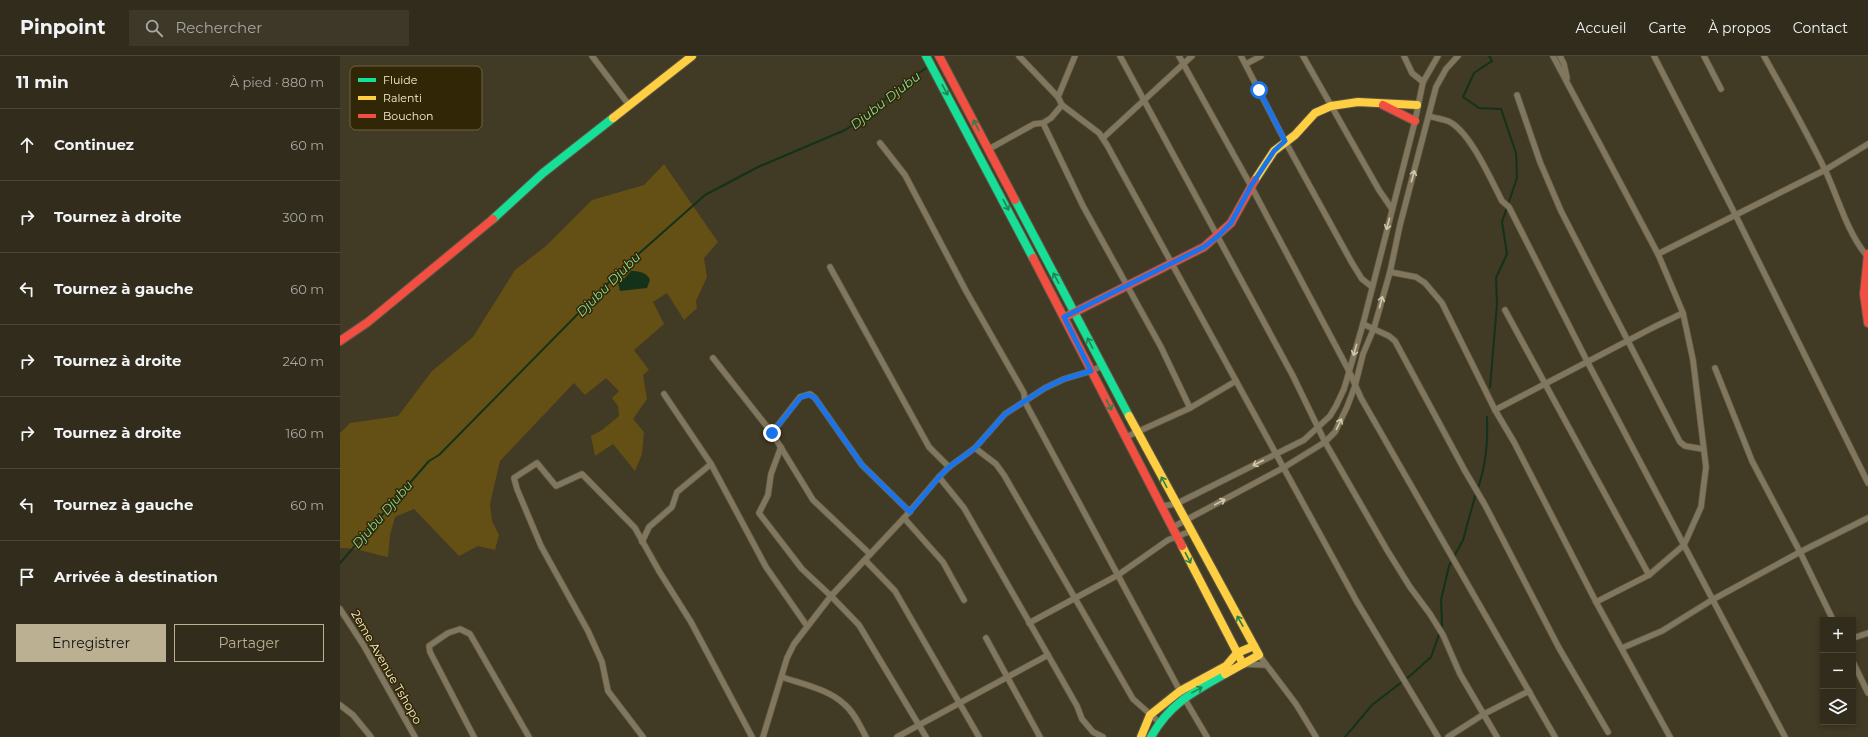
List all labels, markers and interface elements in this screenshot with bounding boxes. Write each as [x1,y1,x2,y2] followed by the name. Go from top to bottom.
[129,10,409,46] search box
[20,16,105,39] text: Pinpoint
[143,17,165,39] icon: search
[175,18,262,37] text: Rechercher
[1576,19,1627,37] text: Accueil
[1649,19,1686,37] text: Carte
[1708,19,1771,37] text: À propos
[1793,19,1848,37] text: Contact
[350,66,482,130] legend
[847,67,923,132] water label: Djubu Djubu
[16,72,69,92] text: 11 min
[383,73,418,87] text: Fluide
[230,74,324,90] text: À pied · 880 m
[1250,81,1268,99] route start
[941,84,949,96] one-way arrow
[383,91,422,105] text: Ralenti
[383,109,433,123] text: Bouchon
[972,119,980,131] one-way arrow
[16,134,38,156] icon: ahead
[54,135,134,154] text: Continuez
[290,137,324,153] text: 60 m
[1410,170,1418,183] one-way arrow
[1003,199,1010,211] one-way arrow
[16,206,38,228] icon: right
[54,207,182,226] text: Tournez à droite
[282,209,324,225] text: 300 m
[1384,217,1391,230] one-way arrow
[572,248,644,320] water label: Djubu Djubu
[1052,272,1059,284] one-way arrow
[16,278,38,300] icon: left
[54,279,193,298] text: Tournez à gauche
[290,281,324,297] text: 60 m
[1378,296,1385,309] one-way arrow
[1086,337,1093,349] one-way arrow
[1351,343,1358,356] one-way arrow
[16,350,38,372] icon: right
[54,351,182,370] text: Tournez à droite
[283,353,324,369] text: 240 m
[1106,399,1113,411] one-way arrow
[1336,419,1343,431] one-way arrow
[16,422,38,444] icon: right
[54,423,182,442] text: Tournez à droite
[763,424,781,442] route end
[286,425,324,441] text: 160 m
[1252,460,1264,467] one-way arrow
[348,477,416,551] water label: Djubu Djubu
[1160,477,1167,489] one-way arrow
[16,494,38,516] icon: left
[54,495,193,514] text: Tournez à gauche
[290,497,324,513] text: 60 m
[1213,498,1225,506] one-way arrow
[1184,552,1192,564] one-way arrow
[16,566,38,588] icon: arrive
[54,567,218,586] text: Arrivée à destination
[348,607,426,727] street label: 2eme Avenue Tshopo
[1236,615,1243,627] one-way arrow
[1820,617,1856,725] map controls
[1820,617,1856,653] button: +
[16,624,166,662] button: Enregistrer
[174,624,324,662] button: Partager
[1820,653,1856,689] button: −
[1191,685,1203,693] one-way arrow
[1820,689,1856,725] button: layers

